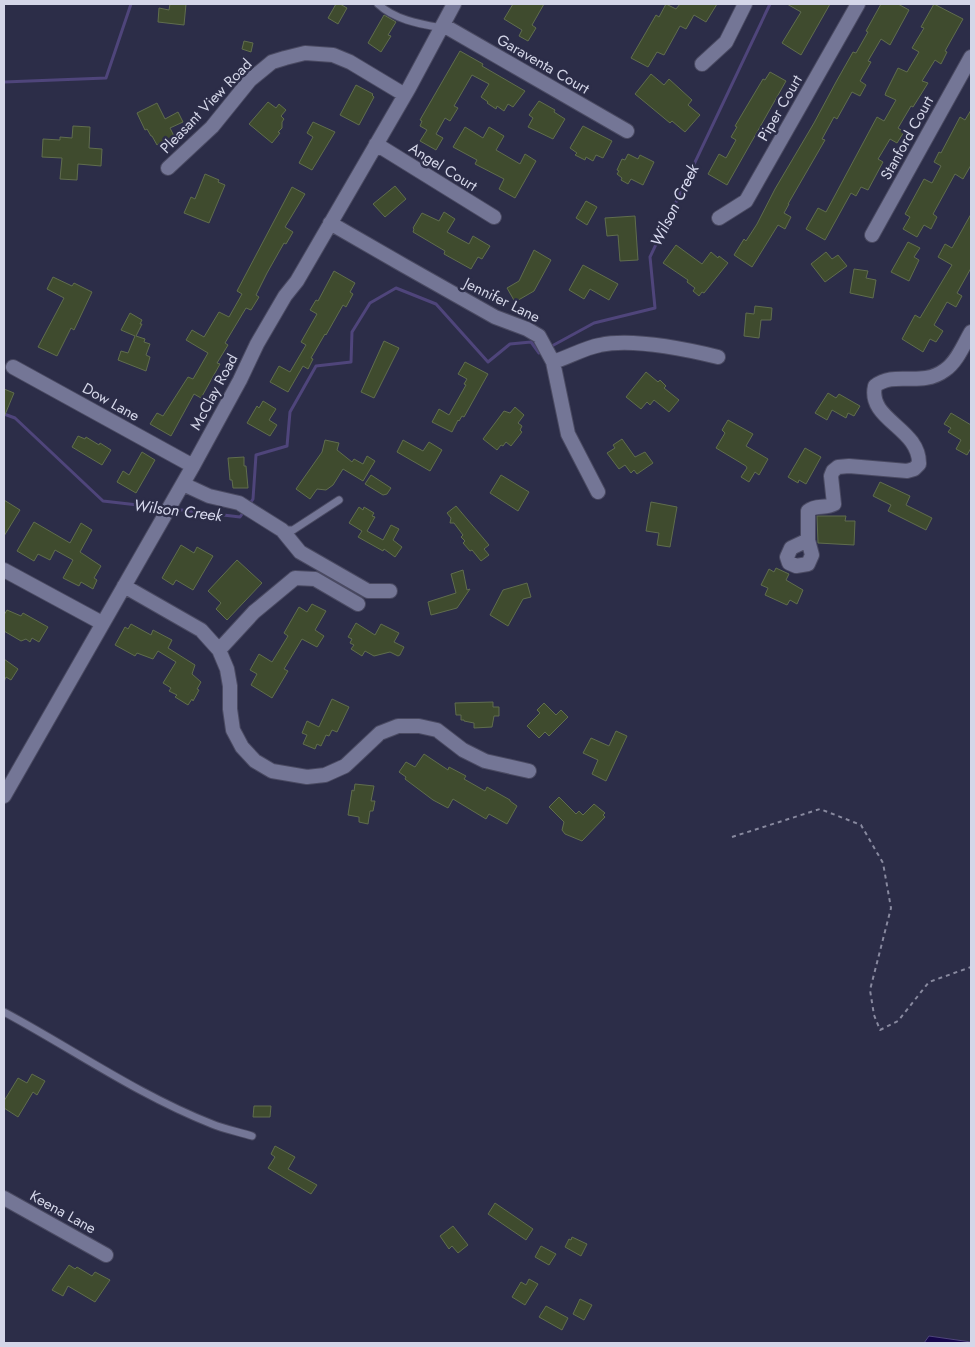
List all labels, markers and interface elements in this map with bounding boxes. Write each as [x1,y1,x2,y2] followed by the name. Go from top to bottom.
[493,29,594,100] street label: Garaventa Court
[155,54,257,158] street label: Pleasant View Road
[752,70,808,145] street label: Piper Court
[875,92,939,184] street label: Stanford Court
[404,137,482,197] street label: Angel Court
[645,159,705,250] water label: Wilson Creek
[458,271,544,328] street label: Jennifer Lane
[185,350,243,434] street label: McClay Road
[78,377,144,427] street label: Dow Lane
[132,494,225,527] water label: Wilson Creek
[26,1185,100,1239] street label: Keena Lane

